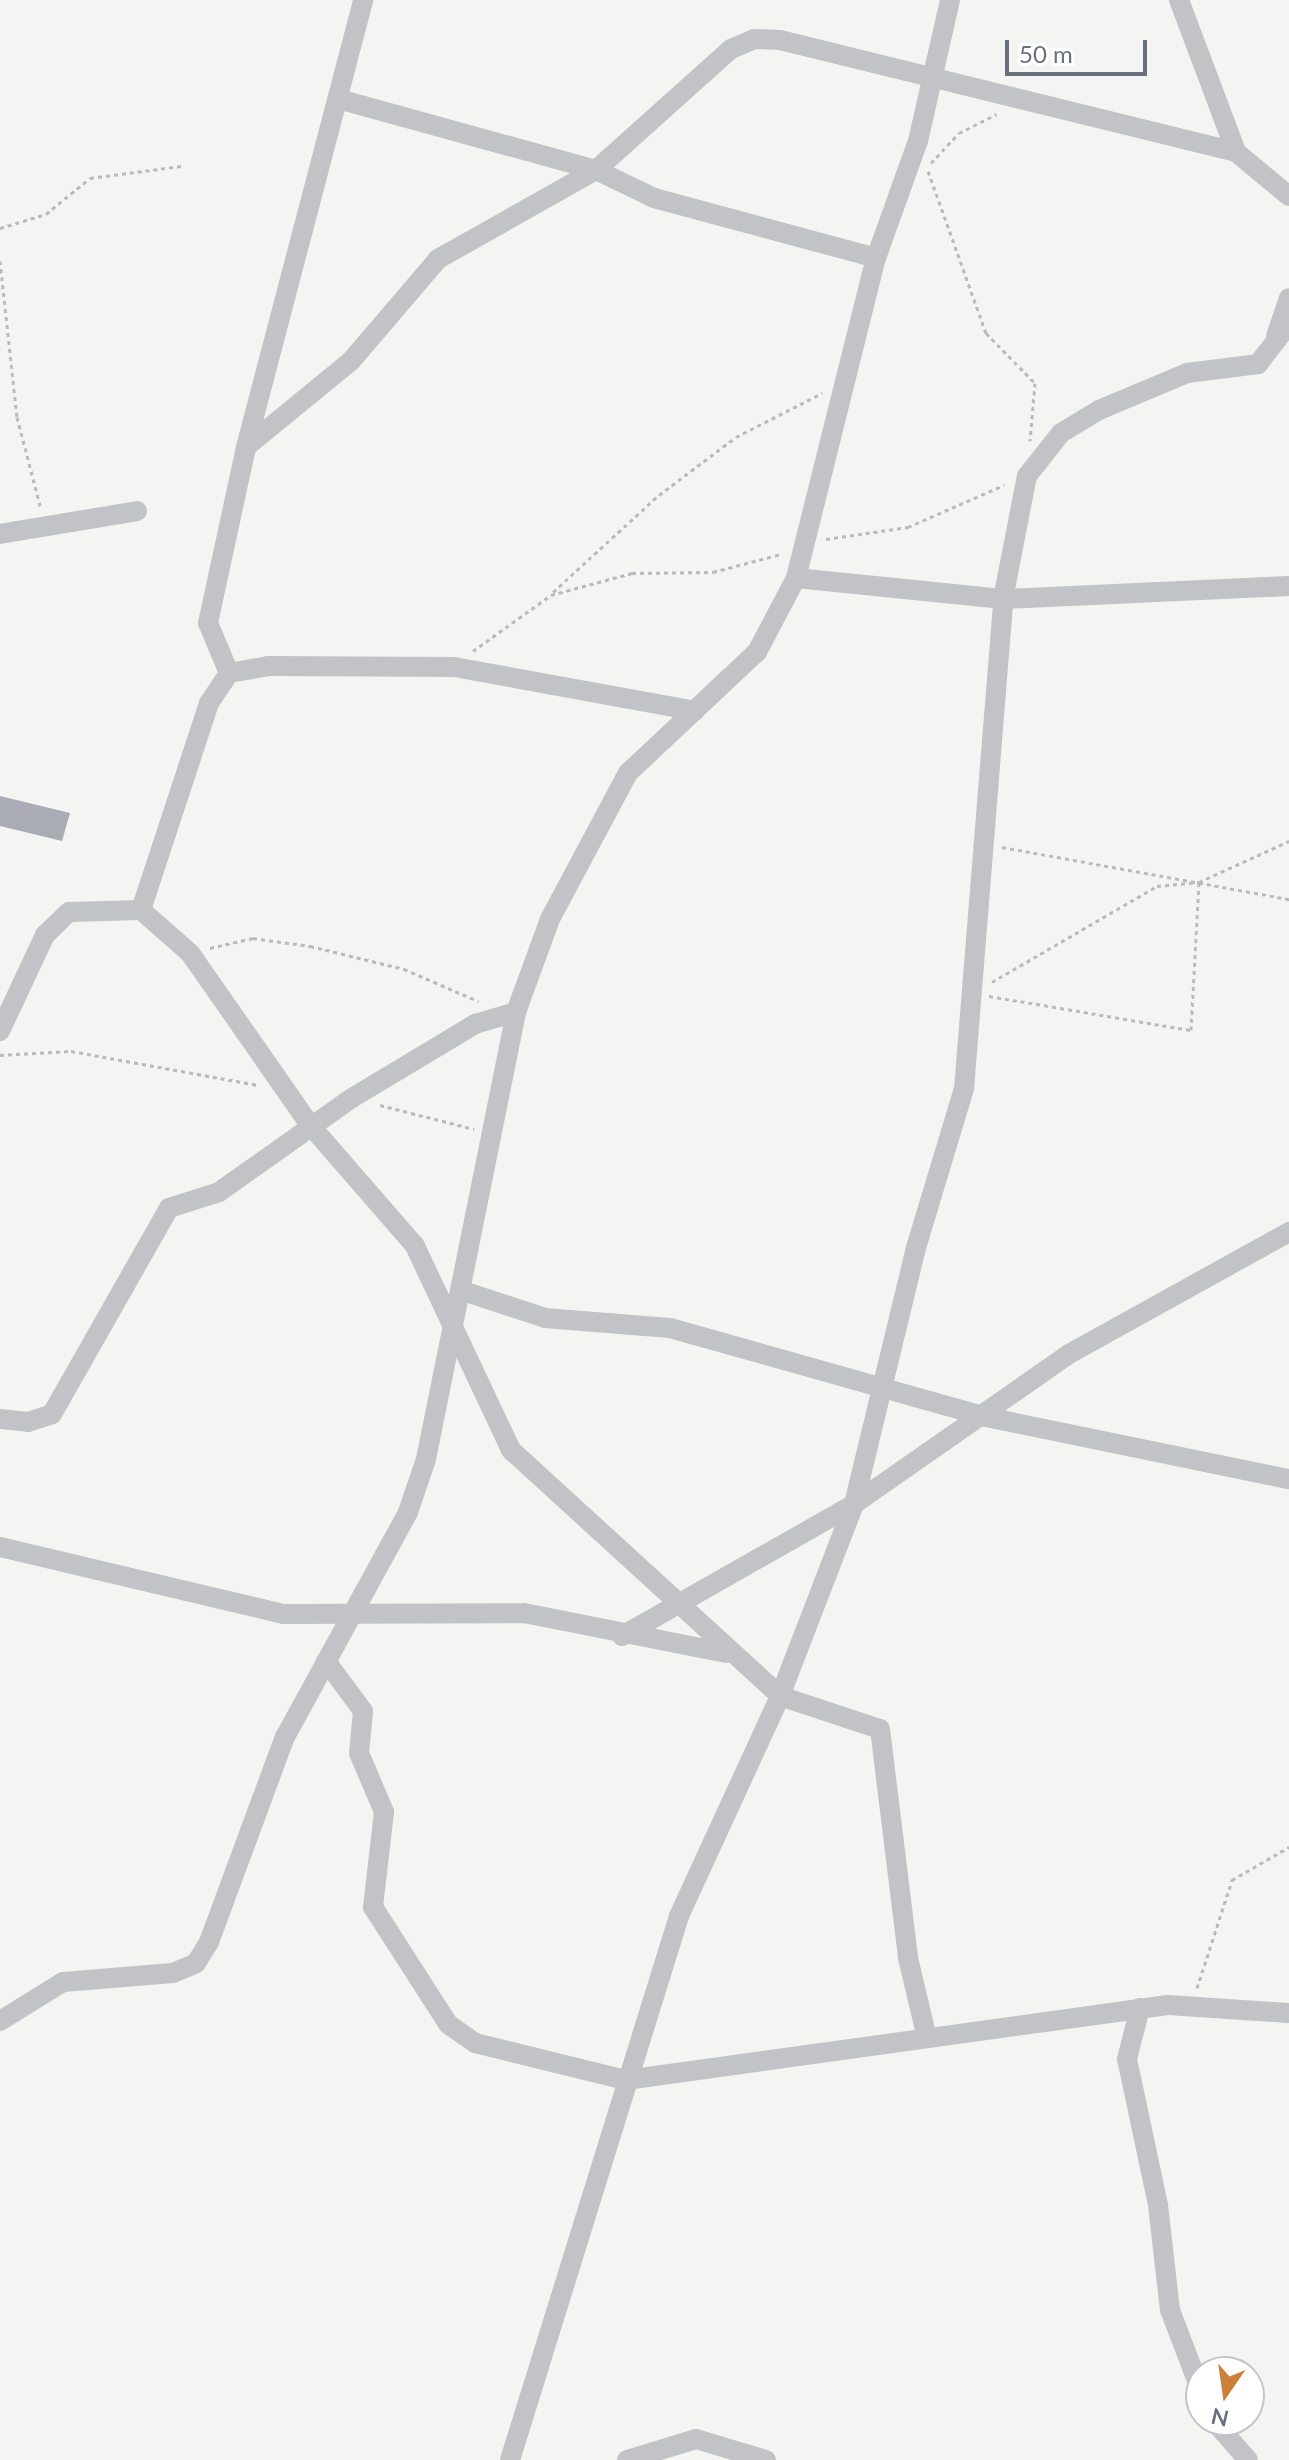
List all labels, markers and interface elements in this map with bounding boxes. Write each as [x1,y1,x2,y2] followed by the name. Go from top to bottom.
[1009,24,1151,74] scale bar
[1019,39,1073,68] text: 50 m
[1185,2356,1265,2436] north arrow
[1209,2403,1231,2433] text: N

